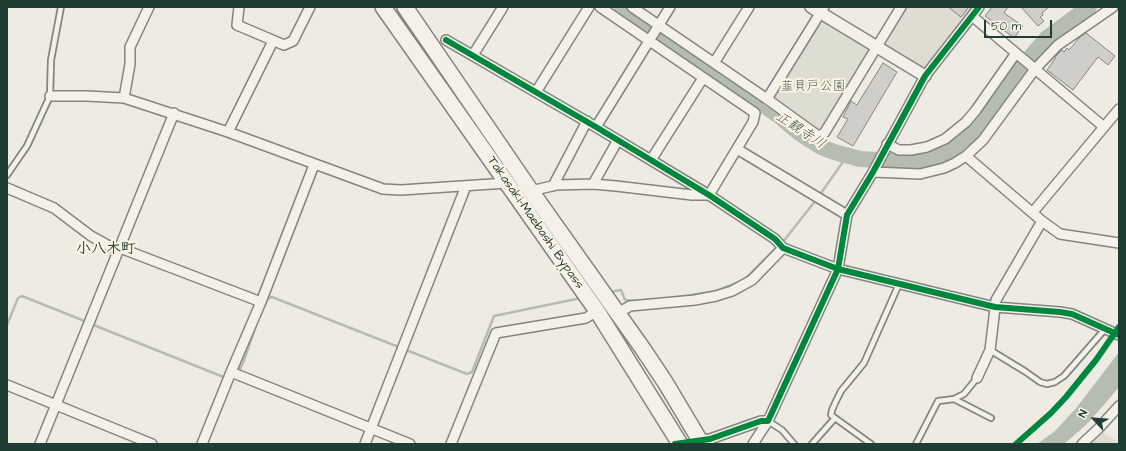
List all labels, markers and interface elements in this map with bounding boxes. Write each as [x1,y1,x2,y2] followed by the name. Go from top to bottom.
[986,12,1054,38] scale bar
[991,18,1021,35] text: 50 m
[781,79,845,95] park label: 韮貝戸公園
[772,109,828,153] water label: 正観寺川
[483,154,587,292] street label: Takasaki-Maebashi Bypass
[76,241,136,259] district label: 小八木町
[1074,399,1114,439] north arrow
[1075,407,1091,420] text: N

